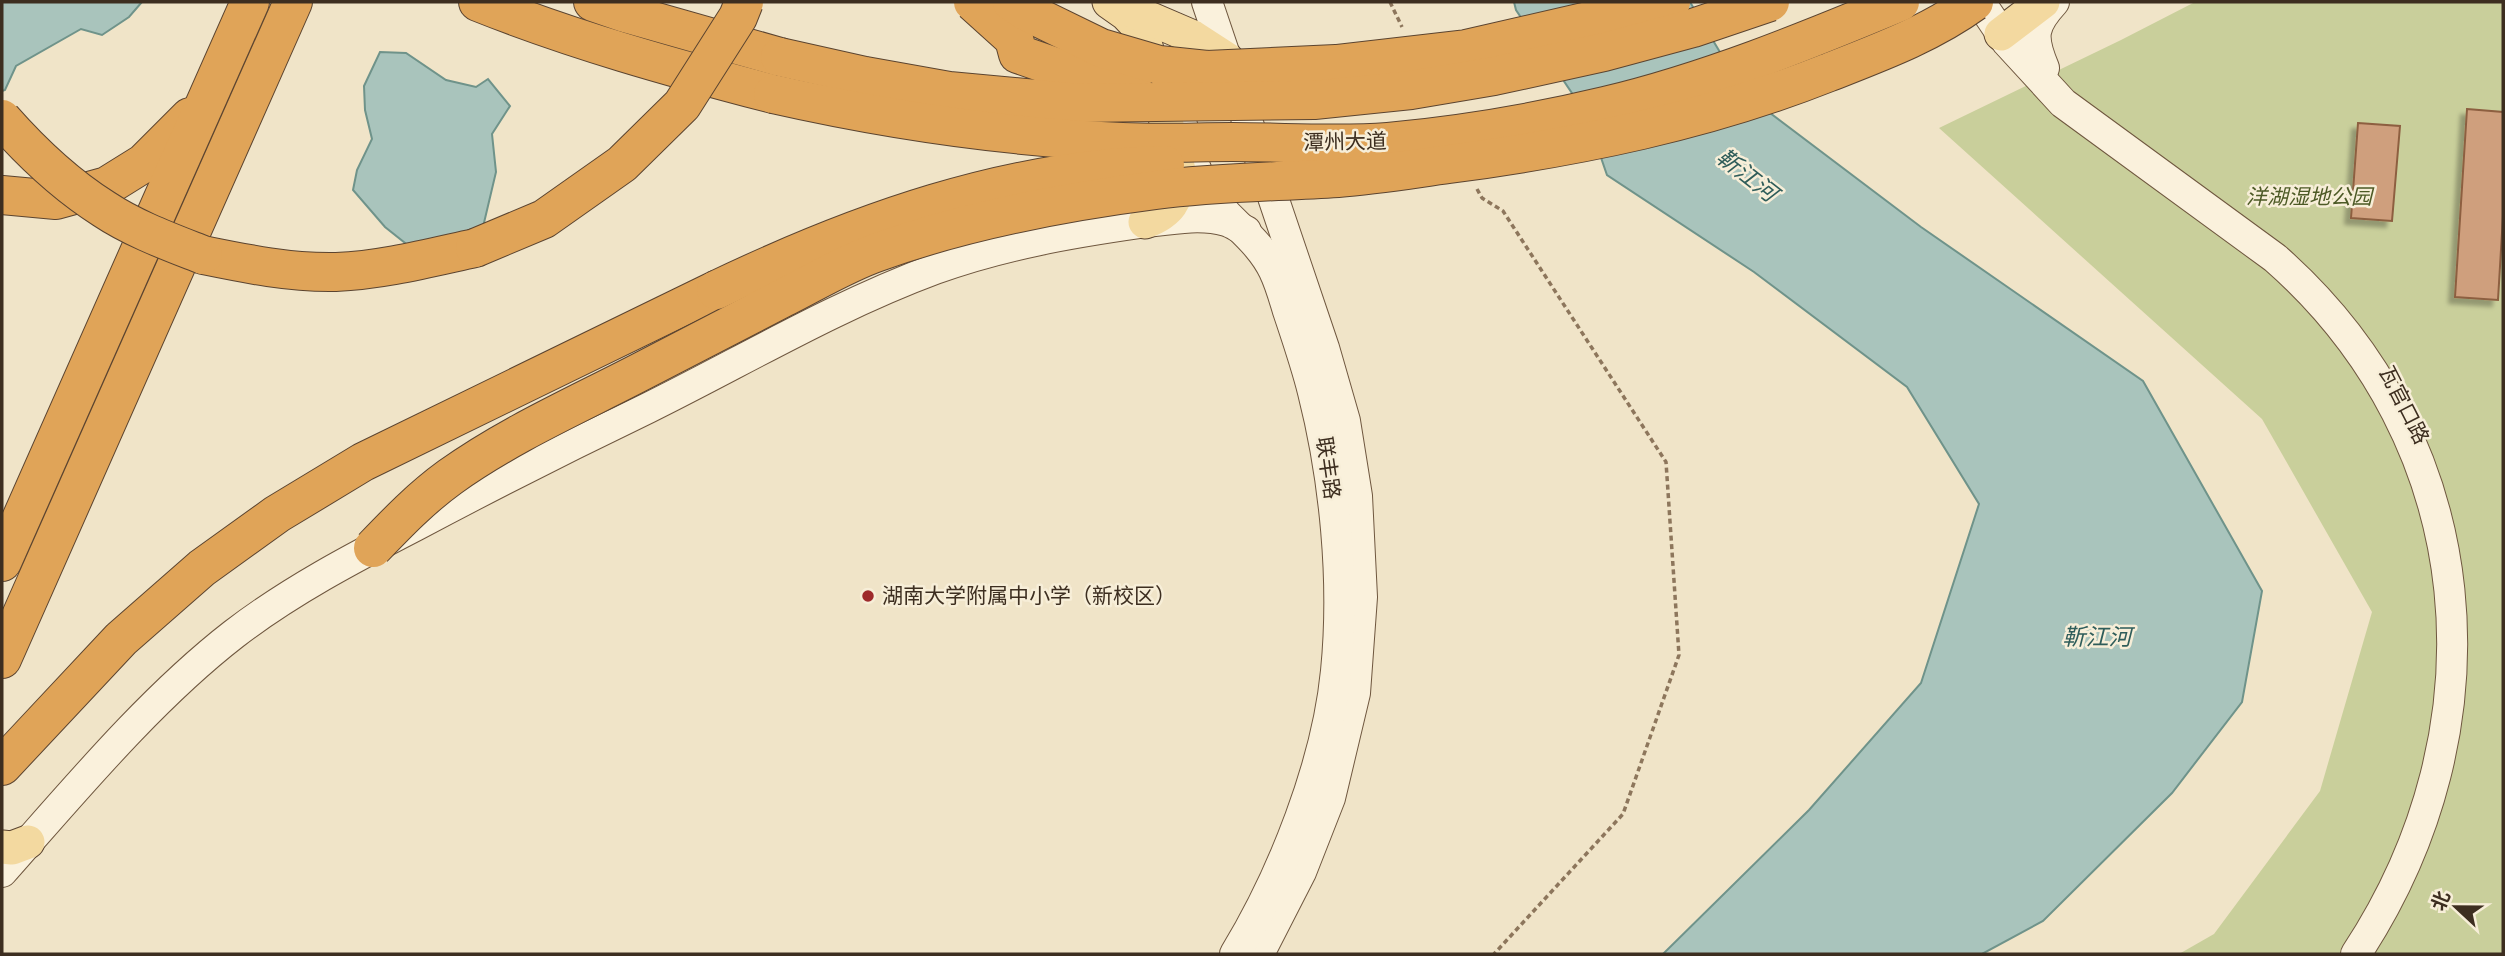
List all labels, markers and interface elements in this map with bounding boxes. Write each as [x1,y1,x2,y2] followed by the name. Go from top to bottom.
[1303,129,1387,155] street label: 潭州大道
[1712,144,1785,209] water label: 靳江河
[2246,185,2375,209] park label: 洋湖湿地公园
[2374,362,2434,448] street label: 瓦官口路
[1312,435,1344,501] street label: 联丰路
[882,584,1176,608] place label: 湖南大学附属中小学（新校区）
[860,588,876,604] marker: 湖南大学附属中小学（新校区）
[2063,624,2136,650] water label: 靳江河
[2421,872,2491,942] north arrow
[2427,888,2454,914] text: 北

